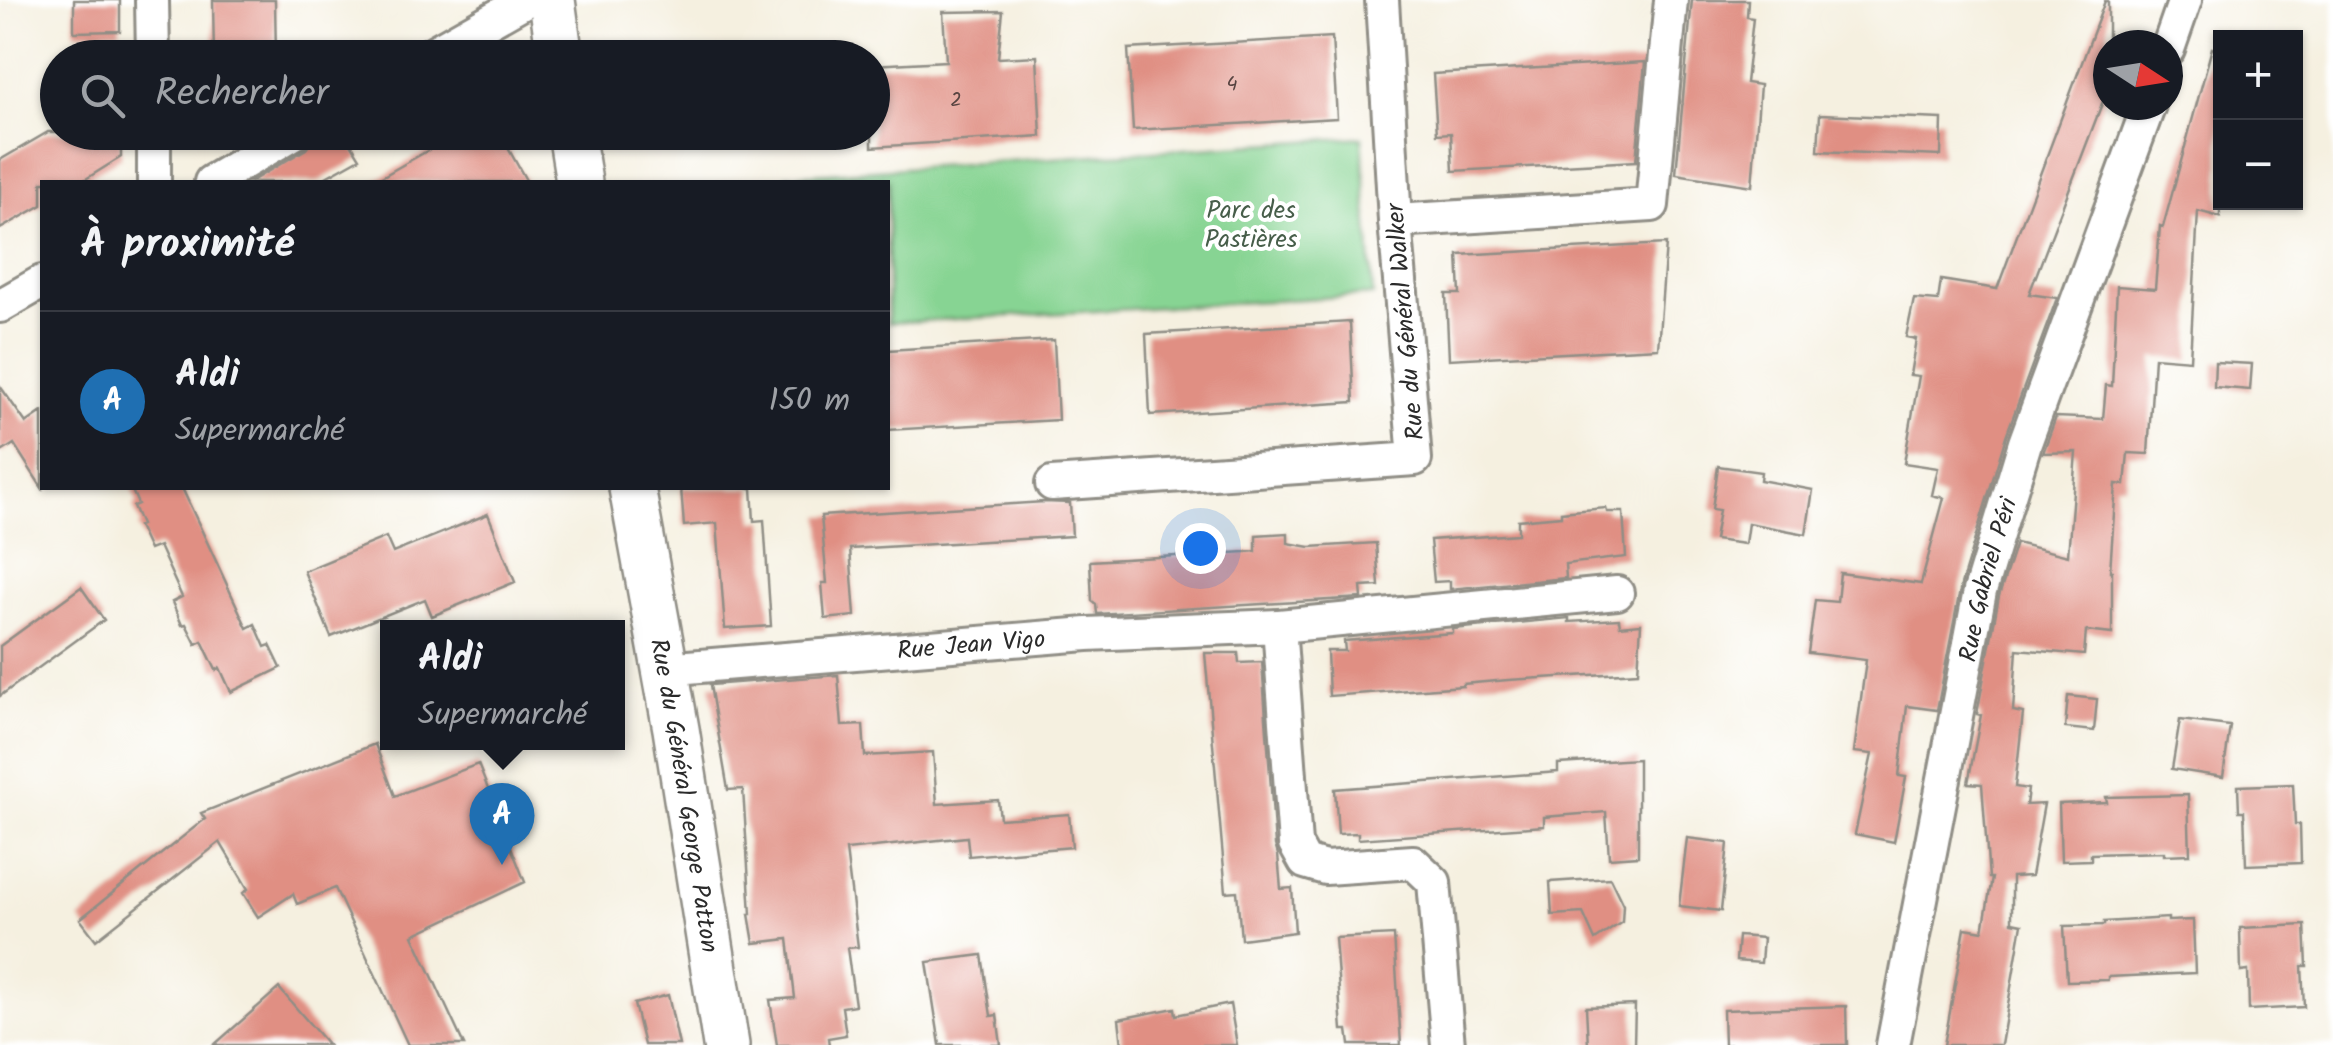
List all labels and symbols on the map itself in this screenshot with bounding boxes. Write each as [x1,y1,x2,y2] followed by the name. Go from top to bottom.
[2093,30,2183,120] north arrow
[1226,69,1238,101] house number: 4
[950,85,962,117] house number: 2
[1205,191,1298,260] park label: Parc des Pastières
[1376,200,1436,442] street label: Rue du Général Walker
[1949,492,2030,665] street label: Rue Gabriel Péri
[1175,523,1226,574] your location
[895,620,1047,672] street label: Rue Jean Vigo
[638,635,729,956] street label: Rue du Général George Patton
[470,782,534,865] pin: A

